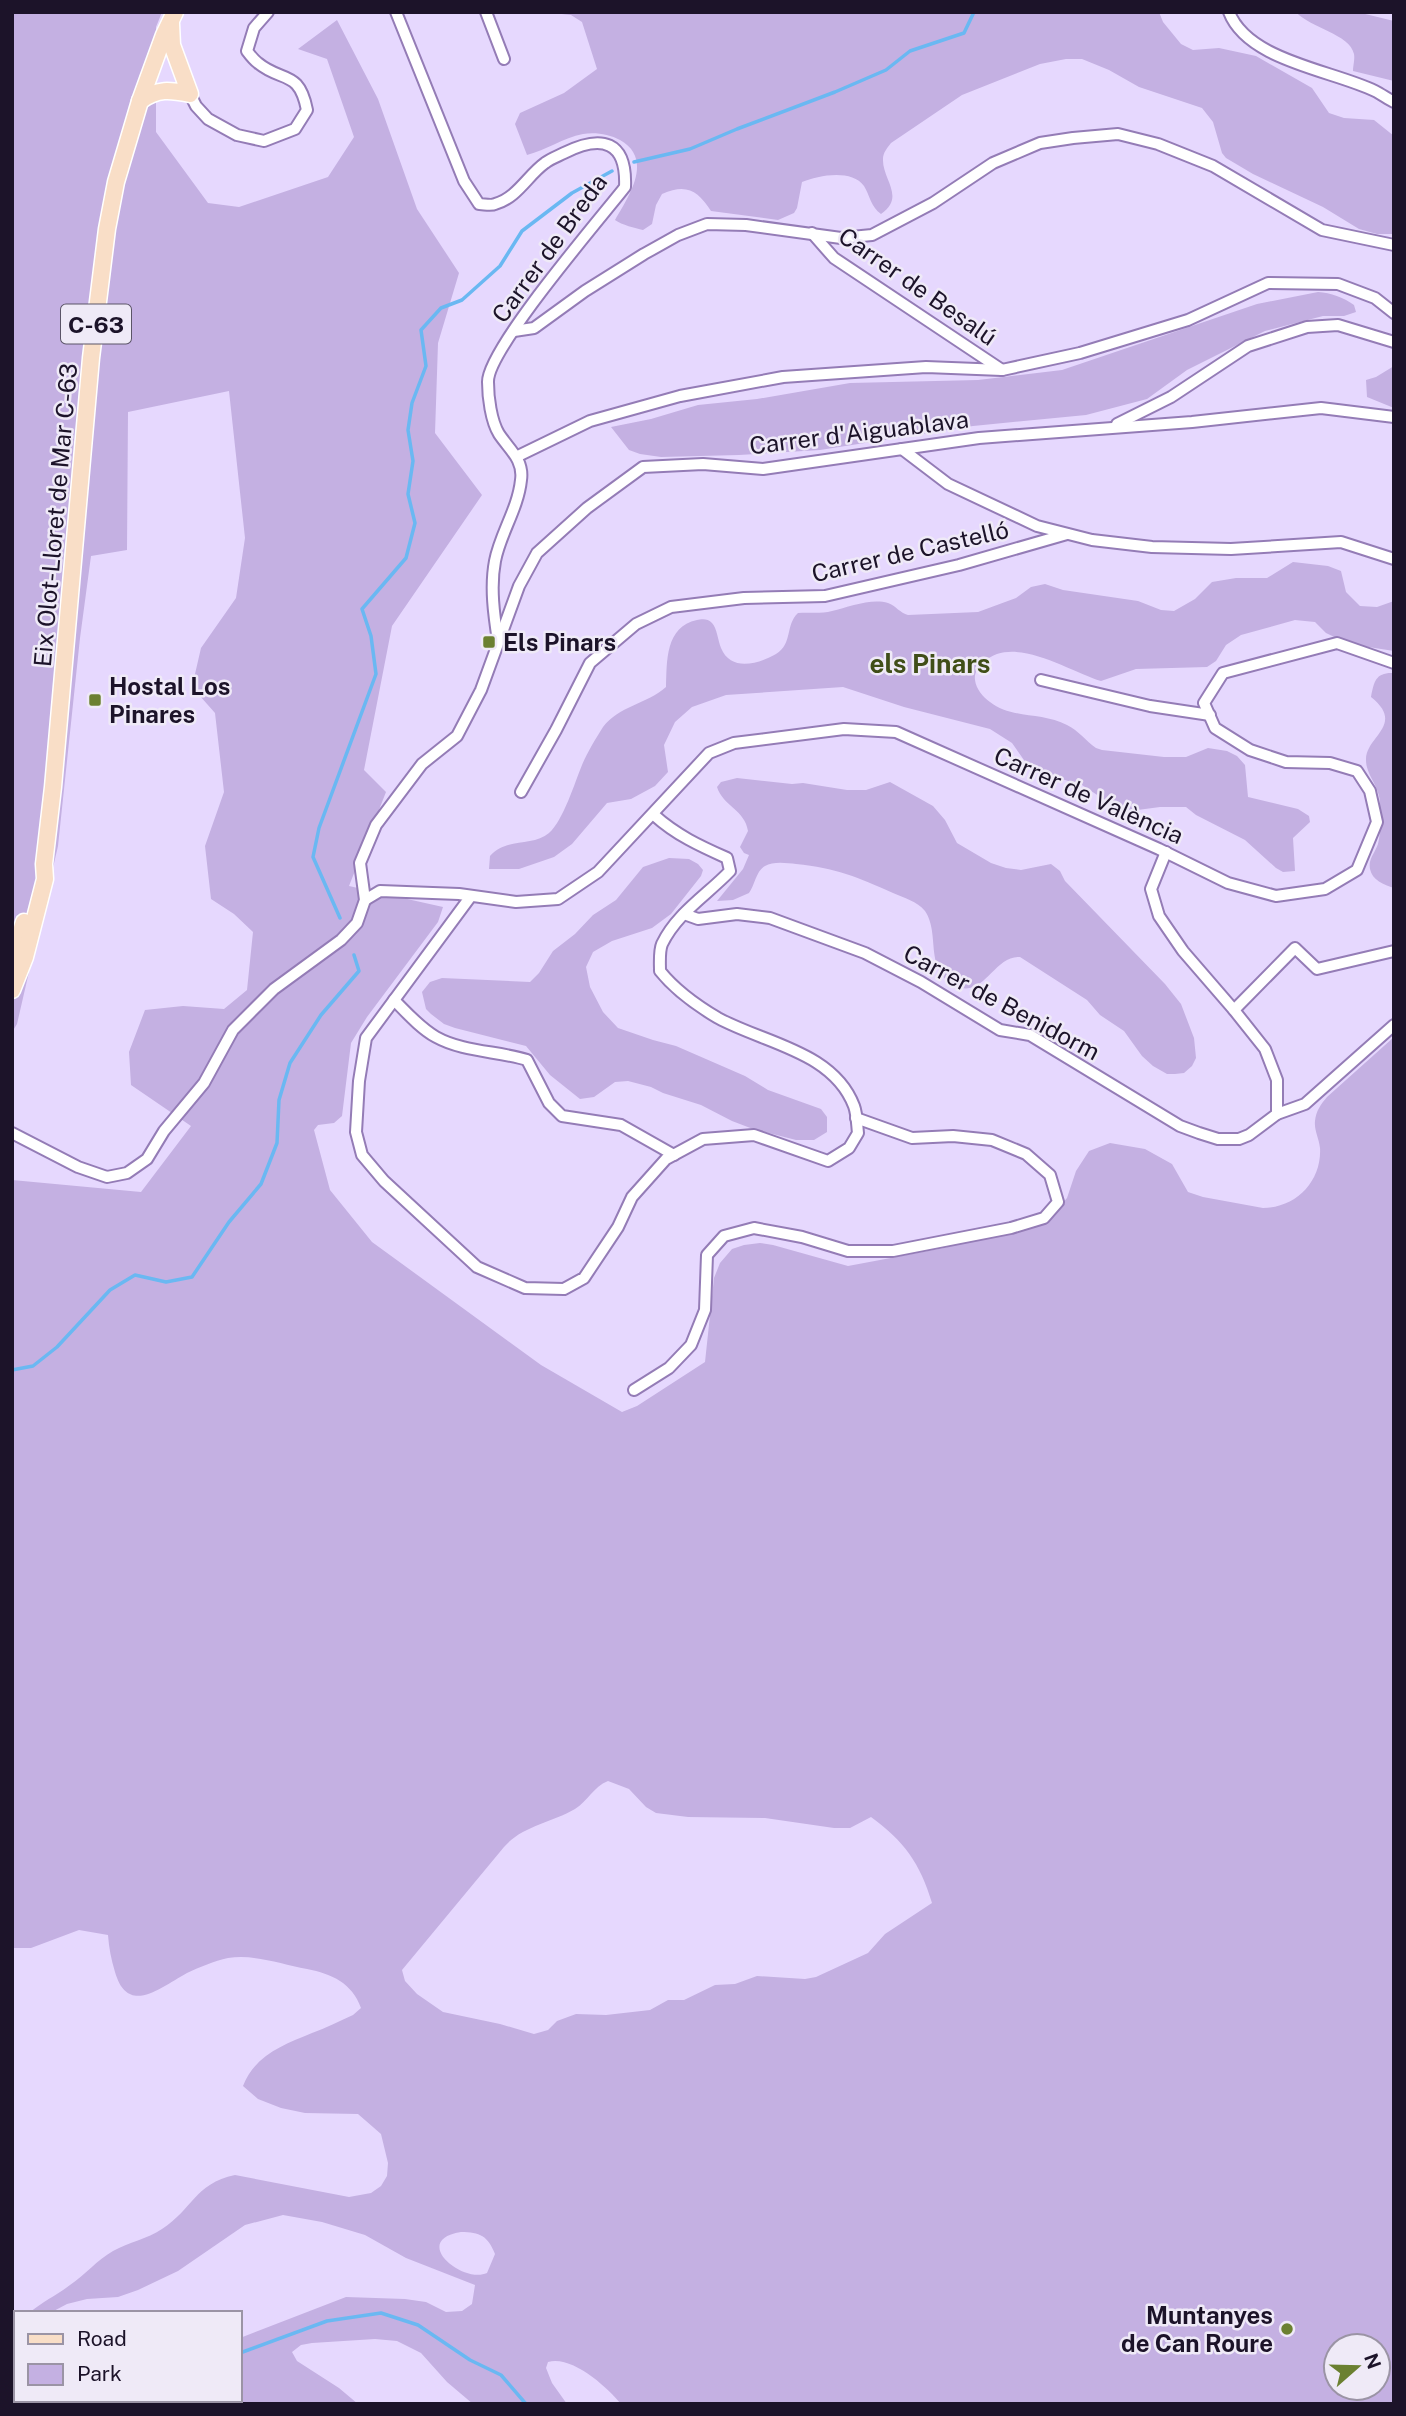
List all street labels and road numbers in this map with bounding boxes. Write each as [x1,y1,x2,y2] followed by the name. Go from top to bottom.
[486,168,612,328] street label: Carrer de Breda
[834,221,1002,351] street label: Carrer de Besalú
[61,304,131,344] road number: C-63
[28,362,82,668] street label: Eix Olot-Lloret de Mar C-63
[748,405,970,459] street label: Carrer d'Aiguablava
[809,515,1011,587] street label: Carrer de Castelló
[990,741,1188,849] street label: Carrer de València
[899,938,1105,1066] street label: Carrer de Benidorm

